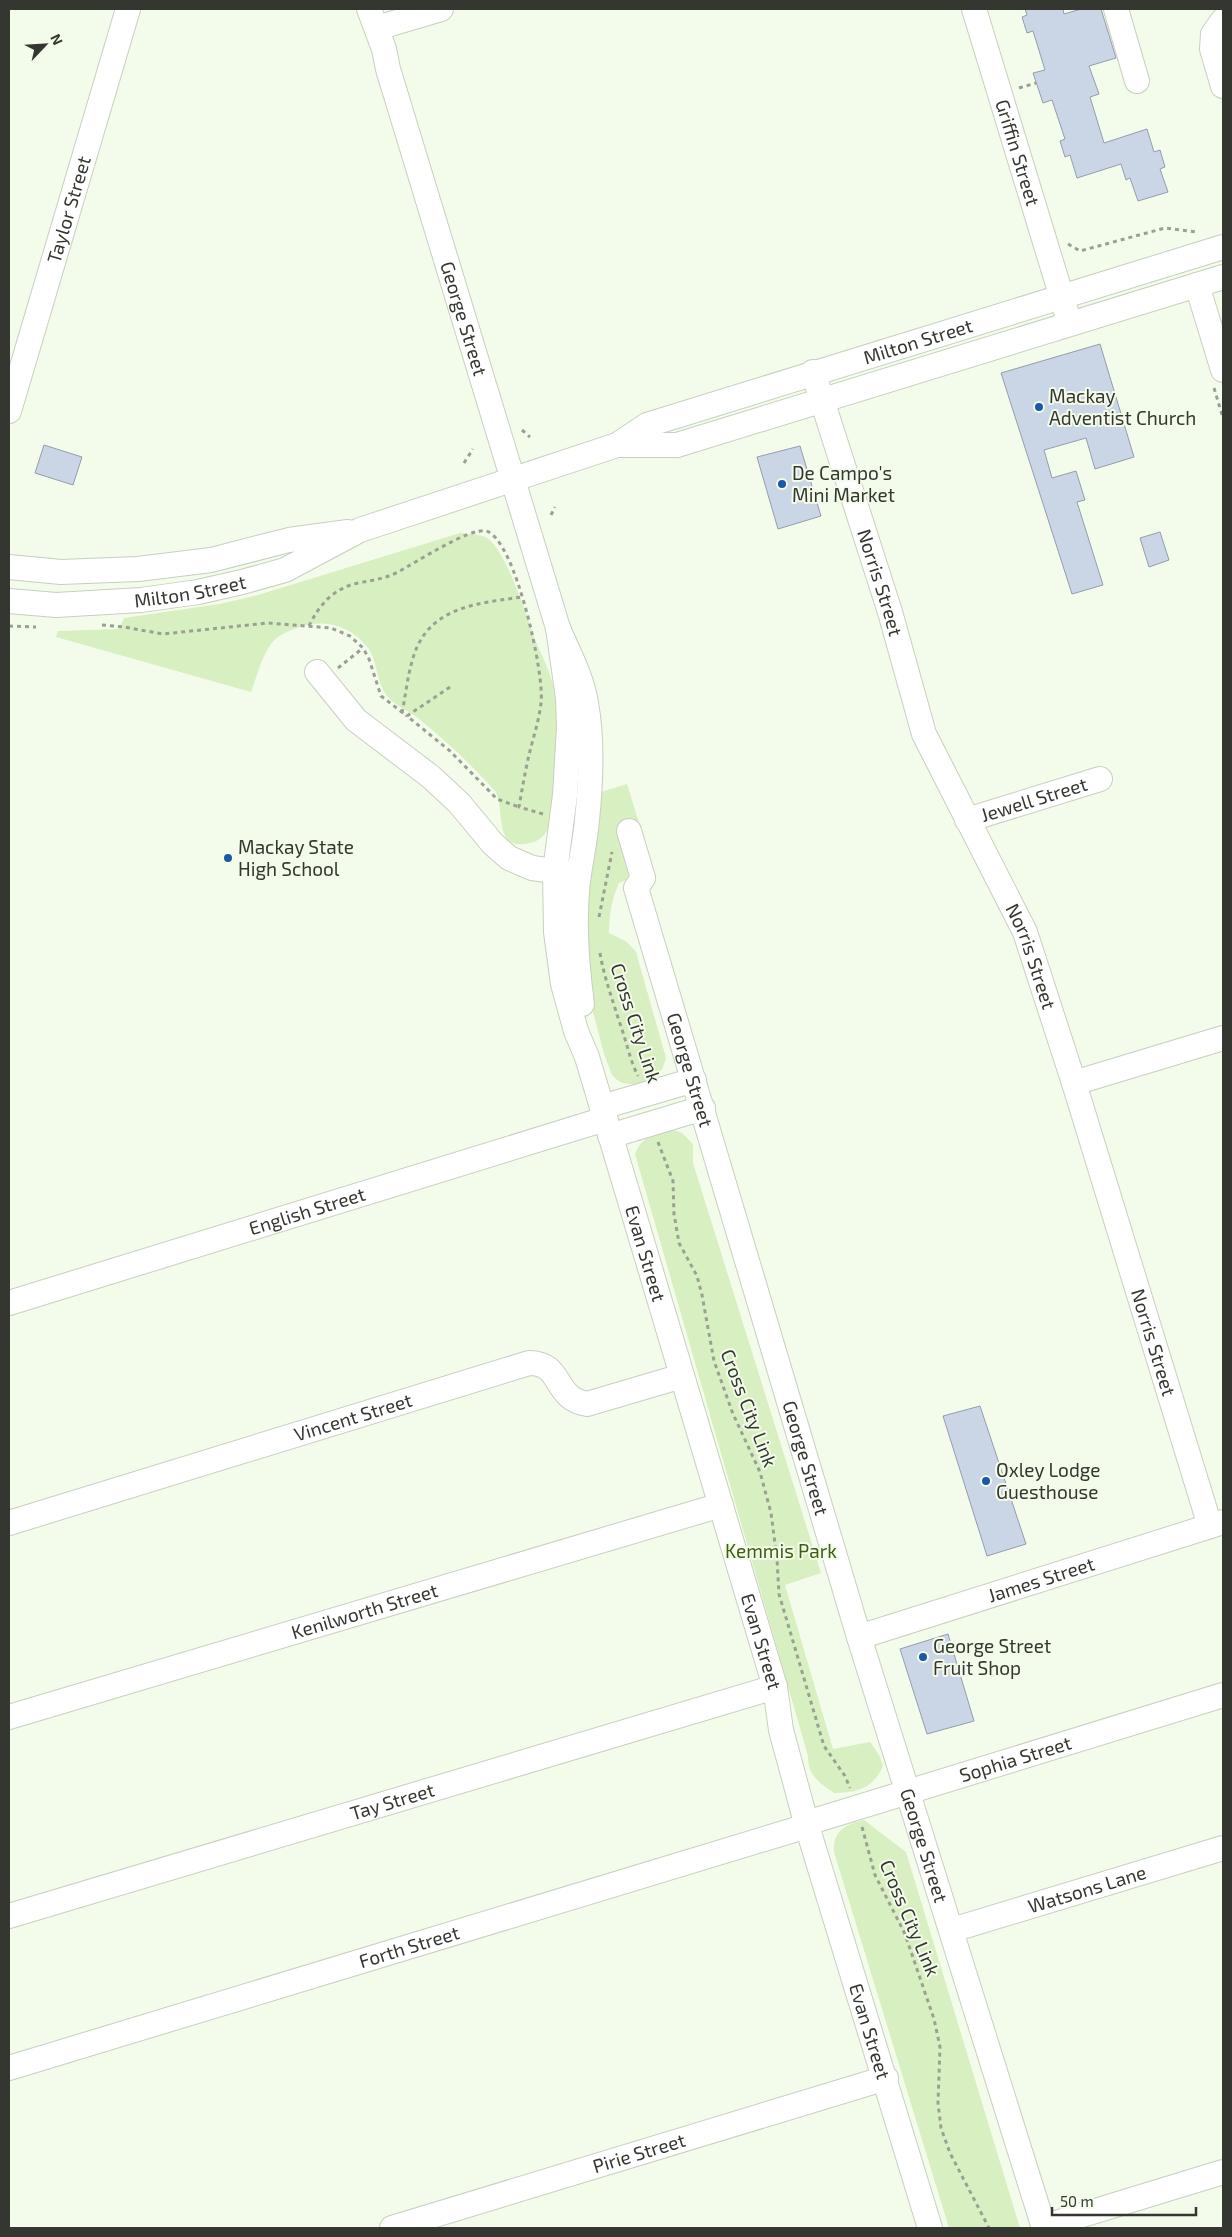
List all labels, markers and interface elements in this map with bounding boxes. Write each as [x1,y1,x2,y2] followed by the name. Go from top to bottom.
[20,20,70,70] north arrow
[47,31,67,47] text: N
[991,96,1045,208] street label: Griffin Street
[41,153,95,266] street label: Taylor Street
[436,259,493,378] street label: George Street
[860,313,975,368] street label: Milton Street
[1049,384,1196,429] place label: Mackay Adventist Church
[1033,401,1045,413] marker: Mackay Adventist Church
[792,461,895,506] place label: De Campo's Mini Market
[776,478,788,490] marker: De Campo's Mini Market
[853,526,908,638] street label: Norris Street
[133,570,248,612] street label: Milton Street
[978,772,1090,826] street label: Jewell Street
[238,835,354,880] place label: Mackay State High School
[222,852,234,864] marker: Mackay State High School
[1001,899,1061,1012] street label: Norris Street
[606,960,667,1086] street label: Cross City Link
[663,1010,719,1130] street label: George Street
[246,1182,368,1239] street label: English Street
[621,1203,671,1304] street label: Evan Street
[1127,1286,1181,1399] street label: Norris Street
[716,1346,783,1470] street label: Cross City Link
[291,1388,415,1446] street label: Vincent Street
[778,1398,834,1518] street label: George Street
[996,1458,1101,1503] place label: Oxley Lodge Guesthouse
[980,1475,992,1487] marker: Oxley Lodge Guesthouse
[725,1539,837,1562] park label: Kemmis Park
[985,1551,1097,1607] street label: James Street
[288,1578,440,1643] street label: Kenilworth Street
[737,1591,787,1692] street label: Evan Street
[933,1634,1051,1679] place label: George Street Fruit Shop
[917,1651,929,1663] marker: George Street Fruit Shop
[957,1730,1074,1786] street label: Sophia Street
[347,1778,437,1824] street label: Tay Street
[896,1785,953,1905] street label: George Street
[876,1856,945,1980] street label: Cross City Link
[1025,1860,1149,1917] street label: Watsons Lane
[356,1920,462,1972] street label: Forth Street
[845,1980,896,2082] street label: Evan Street
[590,2128,688,2177] street label: Pirie Street
[1052,2184,1196,2216] scale bar
[1060,2192,1094,2210] text: 50 m

